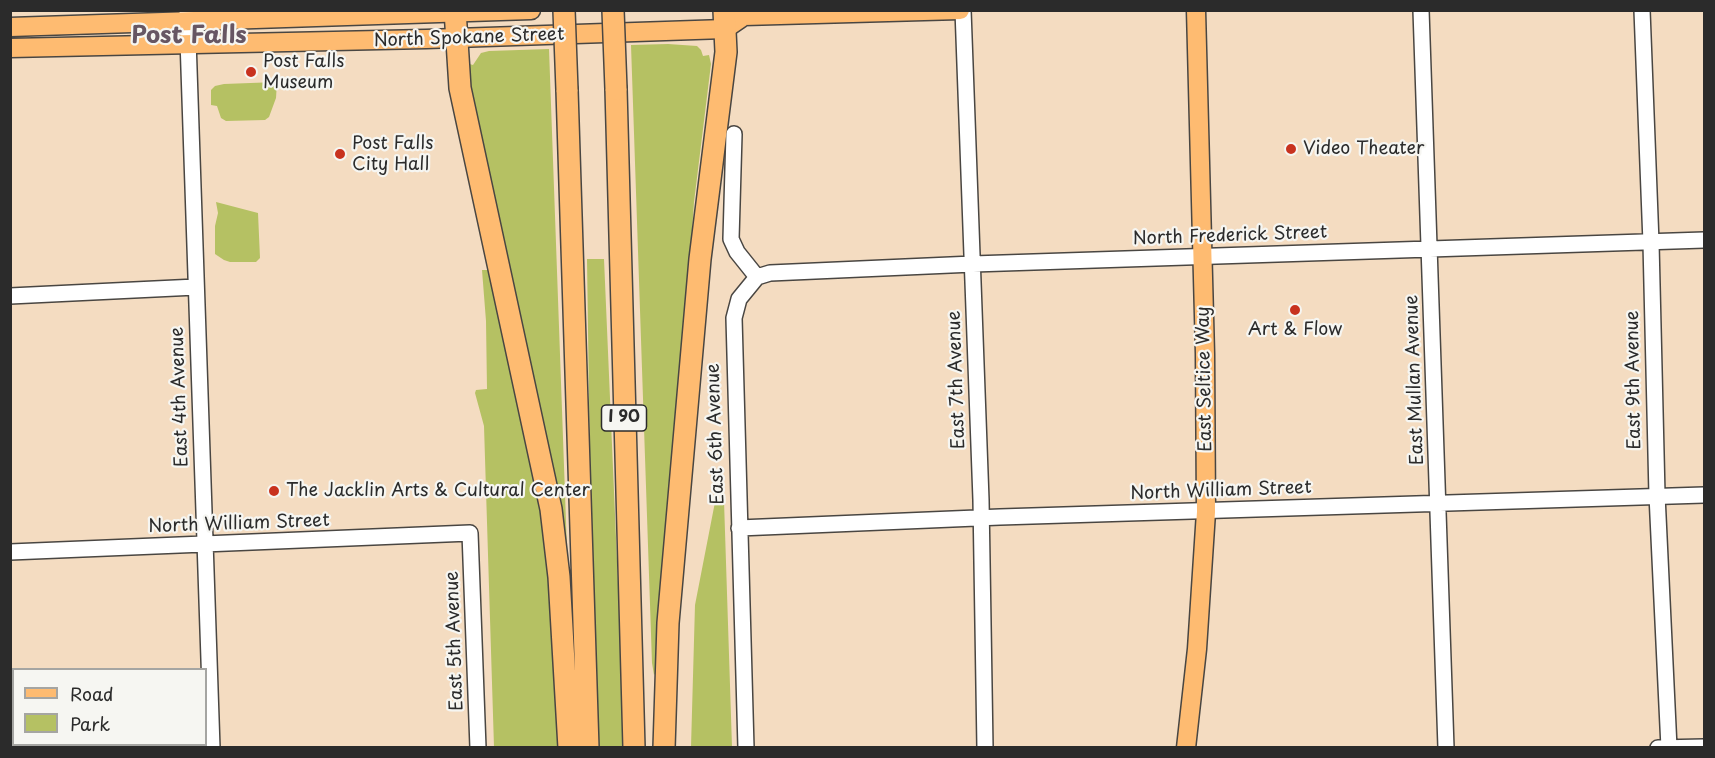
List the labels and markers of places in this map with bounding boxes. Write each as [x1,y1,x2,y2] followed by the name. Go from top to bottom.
[263,51,344,94] place label: Post Falls Museum
[244,65,258,79] marker: Post Falls Museum
[352,133,433,176] place label: Post Falls City Hall
[1303,138,1424,160] place label: Video Theater
[1284,142,1298,156] marker: Video Theater
[333,147,347,161] marker: Post Falls City Hall
[1288,303,1302,317] marker: Art & Flow
[1248,319,1342,341] place label: Art & Flow
[286,480,590,502] place label: The Jacklin Arts & Cultural Center
[267,484,281,498] marker: The Jacklin Arts & Cultural Center

